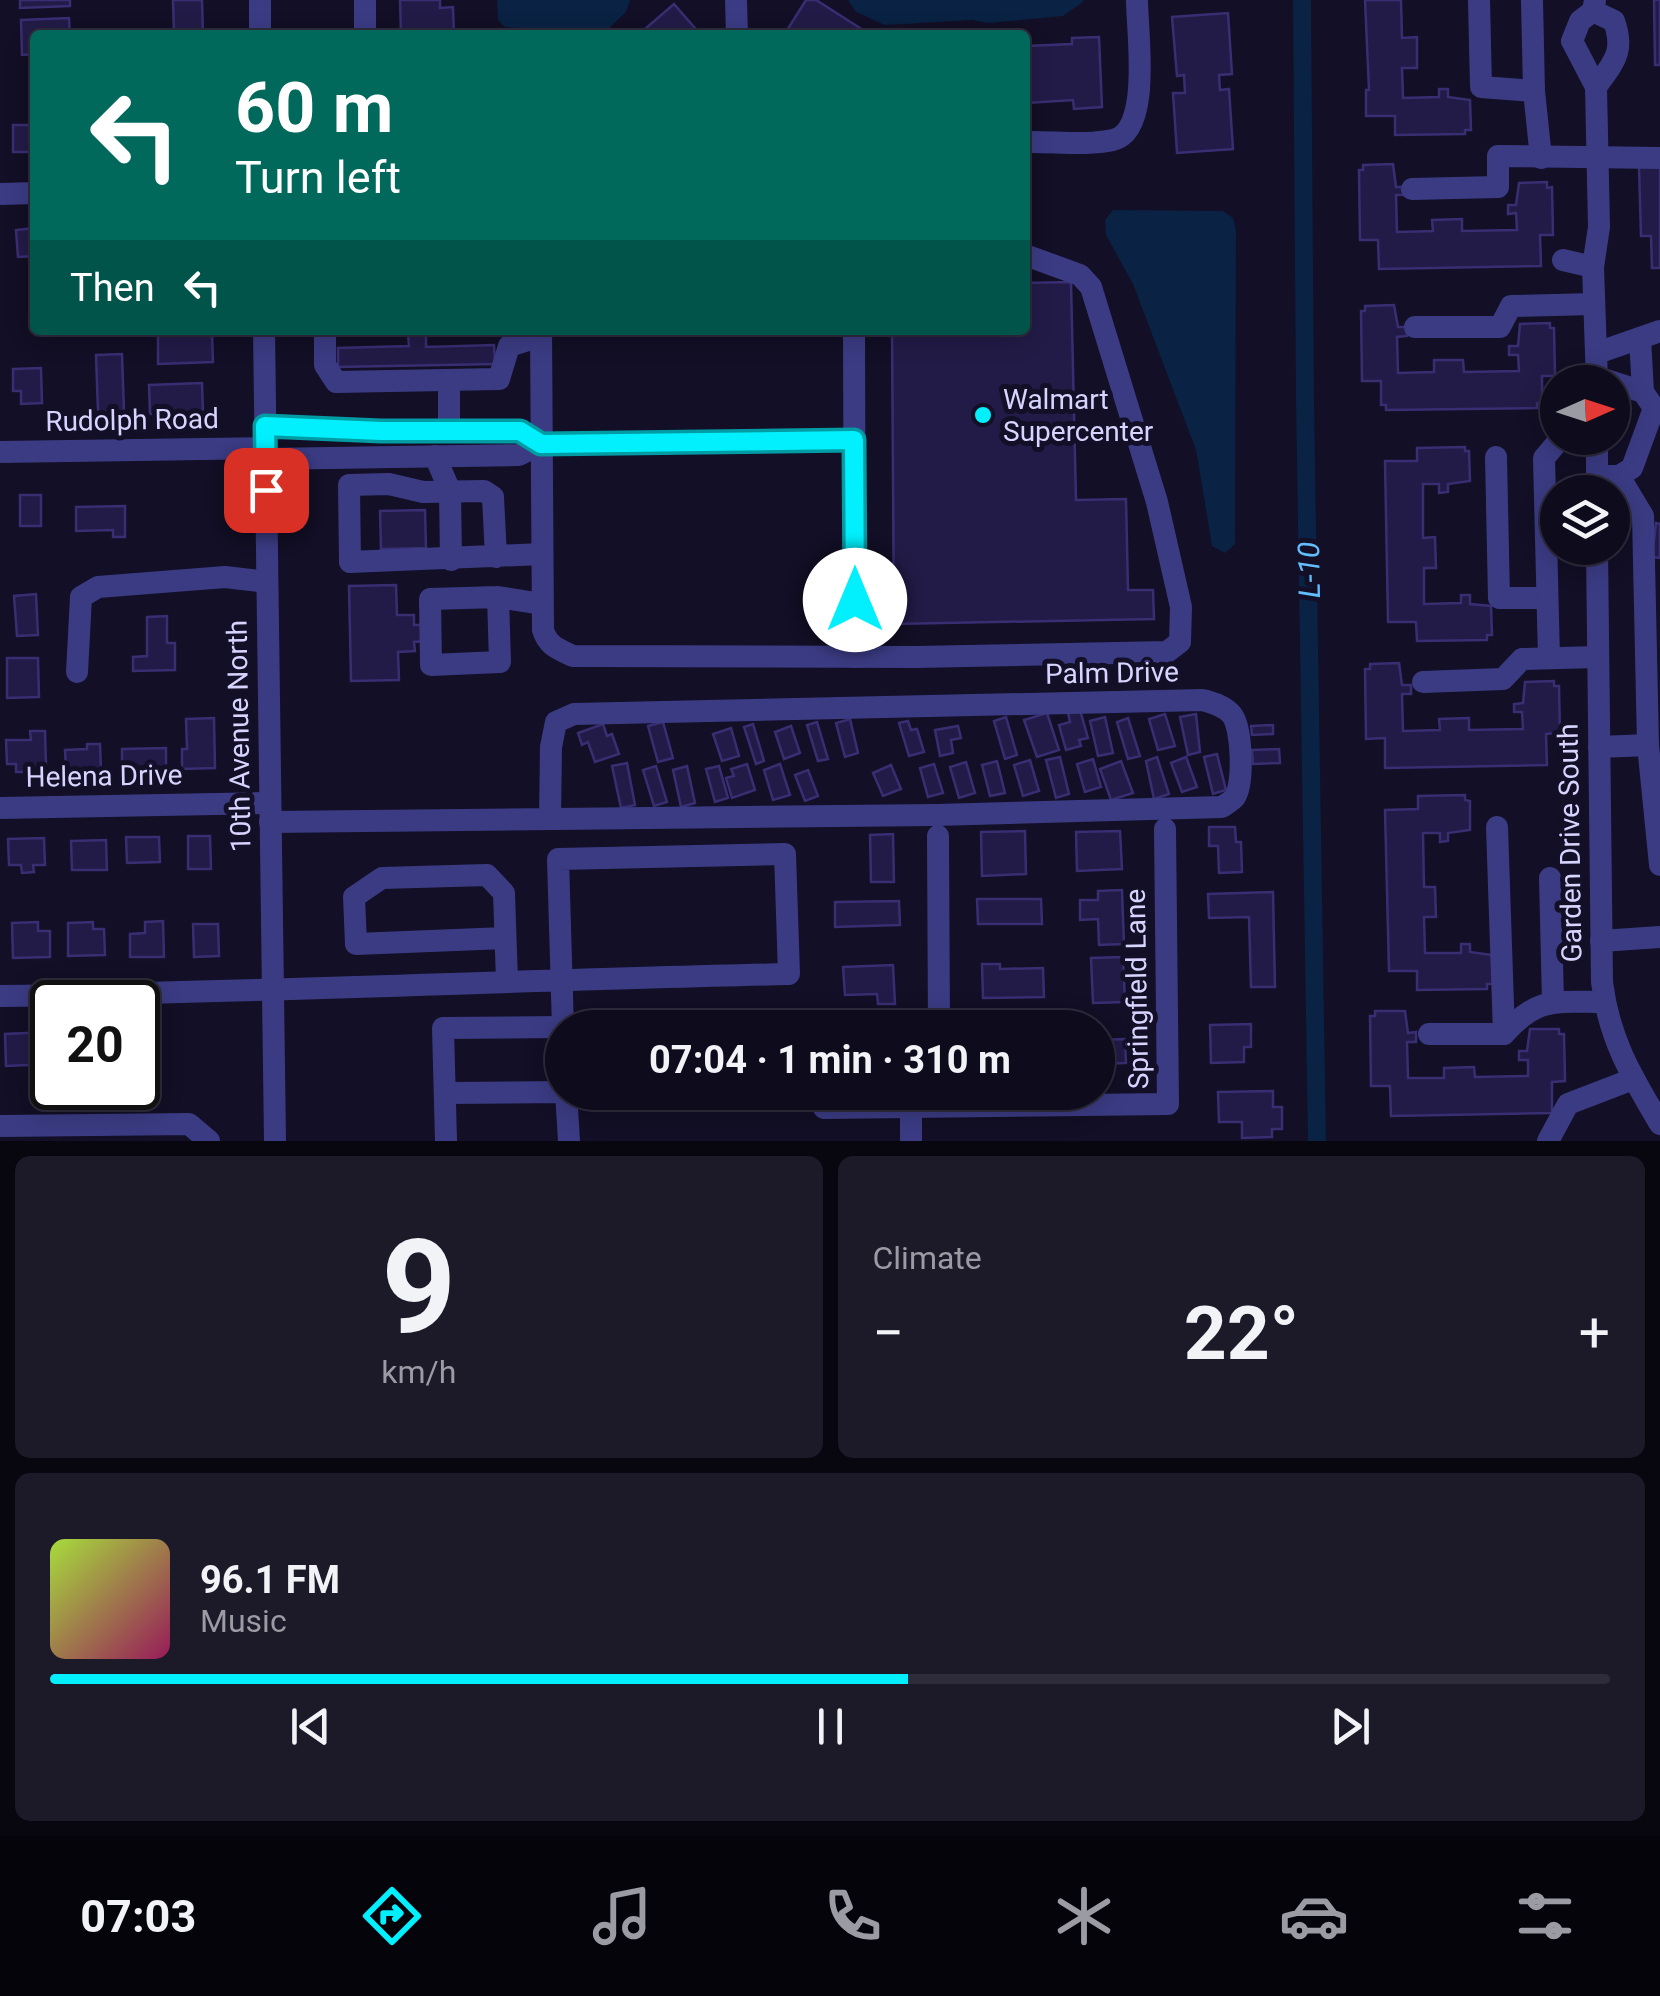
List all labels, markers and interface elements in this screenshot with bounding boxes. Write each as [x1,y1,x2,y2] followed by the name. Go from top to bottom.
[235,67,393,149] text: 60 m
[70,70,200,200] icon: left
[235,151,401,204] text: Turn left
[175,260,230,315] icon: left
[70,266,155,310] text: Then
[1540,365,1630,455] north arrow
[1540,365,1630,565] map controls
[1003,383,1154,448] place label: Walmart Supercenter
[45,402,219,438] street label: Rudolph Road
[972,404,994,426] marker: Walmart Supercenter
[224,448,309,533] pin
[239,463,294,518] icon: arrive
[1540,475,1630,565] button: layers
[1291,541,1327,599] water label: L-10
[803,548,907,652] position arrow
[220,620,258,852] street label: 10th Avenue North
[1045,655,1179,691] street label: Palm Drive
[1551,723,1589,963] street label: Garden Drive South
[25,758,183,794] street label: Helena Drive
[1119,889,1155,1089] street label: Springfield Lane
[30,980,160,1110] speed limit sign: 20
[649,1038,1011,1082] text: 07:04 · 1 min · 310 m
[381,1211,456,1364] text: 9
[873,1239,982,1277] text: Climate
[1184,1289,1299,1377] text: 22°
[873,1301,904,1365] text: −
[1579,1301,1610,1365] text: +
[381,1353,456,1391] text: km/h
[200,1558,340,1602] text: 96.1 FM
[200,1602,287,1640] text: Music
[283,1699,338,1754] icon: previous
[803,1699,858,1754] icon: pause
[1323,1699,1378,1754] icon: next
[357,1881,427,1951] icon: directions
[587,1881,657,1951] icon: music
[818,1881,888,1951] icon: phone
[1049,1881,1119,1951] icon: climate
[1279,1881,1349,1951] icon: car
[1510,1881,1580,1951] icon: filters
[80,1890,196,1943] text: 07:03

